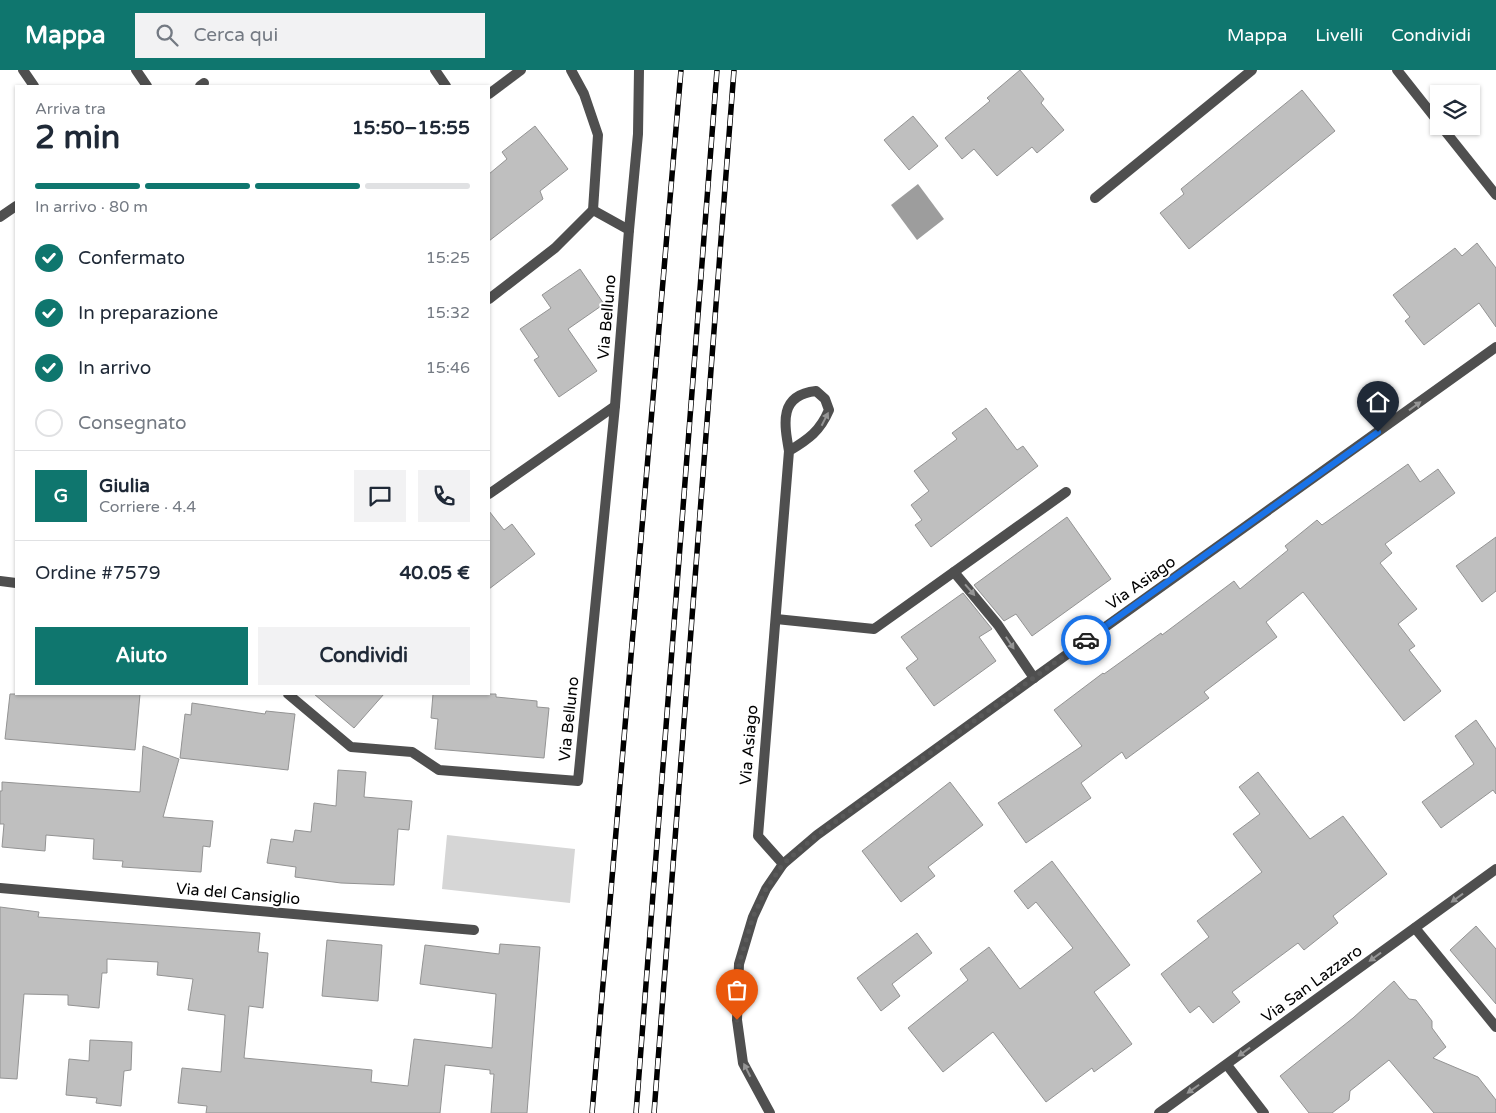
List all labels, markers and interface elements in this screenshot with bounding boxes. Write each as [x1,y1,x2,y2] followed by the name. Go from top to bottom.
[135,13,485,58] search box
[25,21,105,50] text: Mappa
[153,21,181,49] icon: search
[193,24,278,46] text: Cerca qui
[1227,24,1287,46] text: Mappa
[1315,24,1363,46] text: Livelli
[1391,24,1471,46] text: Condividi
[1430,85,1480,135] map controls
[1430,85,1480,135] button: layers
[35,99,106,119] text: Arriva tra
[352,117,470,139] text: 15:50–15:55
[35,119,120,157] text: 2 min
[35,197,148,217] text: In arrivo · 80 m
[35,244,63,272] icon: check
[78,247,185,269] text: Confermato
[426,248,470,268] text: 15:25
[593,274,621,360] street label: Via Belluno
[35,299,63,327] icon: check
[78,302,218,324] text: In preparazione
[426,303,470,323] text: 15:32
[35,354,63,382] icon: check
[78,357,151,379] text: In arrivo
[426,358,470,378] text: 15:46
[1357,381,1399,432] pin
[1364,388,1392,416] icon: home
[1408,400,1421,411] one-way arrow
[78,412,187,434] text: Consegnato
[821,412,829,426] one-way arrow
[354,470,406,522] button: chat
[418,470,470,522] button: phone
[99,475,150,497] text: Giulia
[54,485,68,507] text: G
[99,497,196,517] text: Corriere · 4.4
[1102,552,1180,614] street label: Via Asiago
[35,562,161,584] text: Ordine #7579
[399,562,470,584] text: 40.05 €
[964,584,976,596] one-way arrow
[1061,615,1111,665] courier
[1072,626,1100,654] icon: car
[35,627,248,685] button: Aiuto
[258,627,470,685] button: Condividi
[1005,636,1015,649] one-way arrow
[555,676,583,762] street label: Via Belluno
[736,704,762,786] street label: Via Asiago
[175,879,301,909] street label: Via del Cansiglio
[1450,893,1463,903] one-way arrow
[1258,941,1366,1027] street label: Via San Lazzaro
[1369,951,1382,961] one-way arrow
[716,969,758,1020] pin
[723,976,751,1004] icon: bag
[1237,1047,1251,1057] one-way arrow
[743,1063,751,1077] one-way arrow
[1186,1084,1200,1094] one-way arrow

